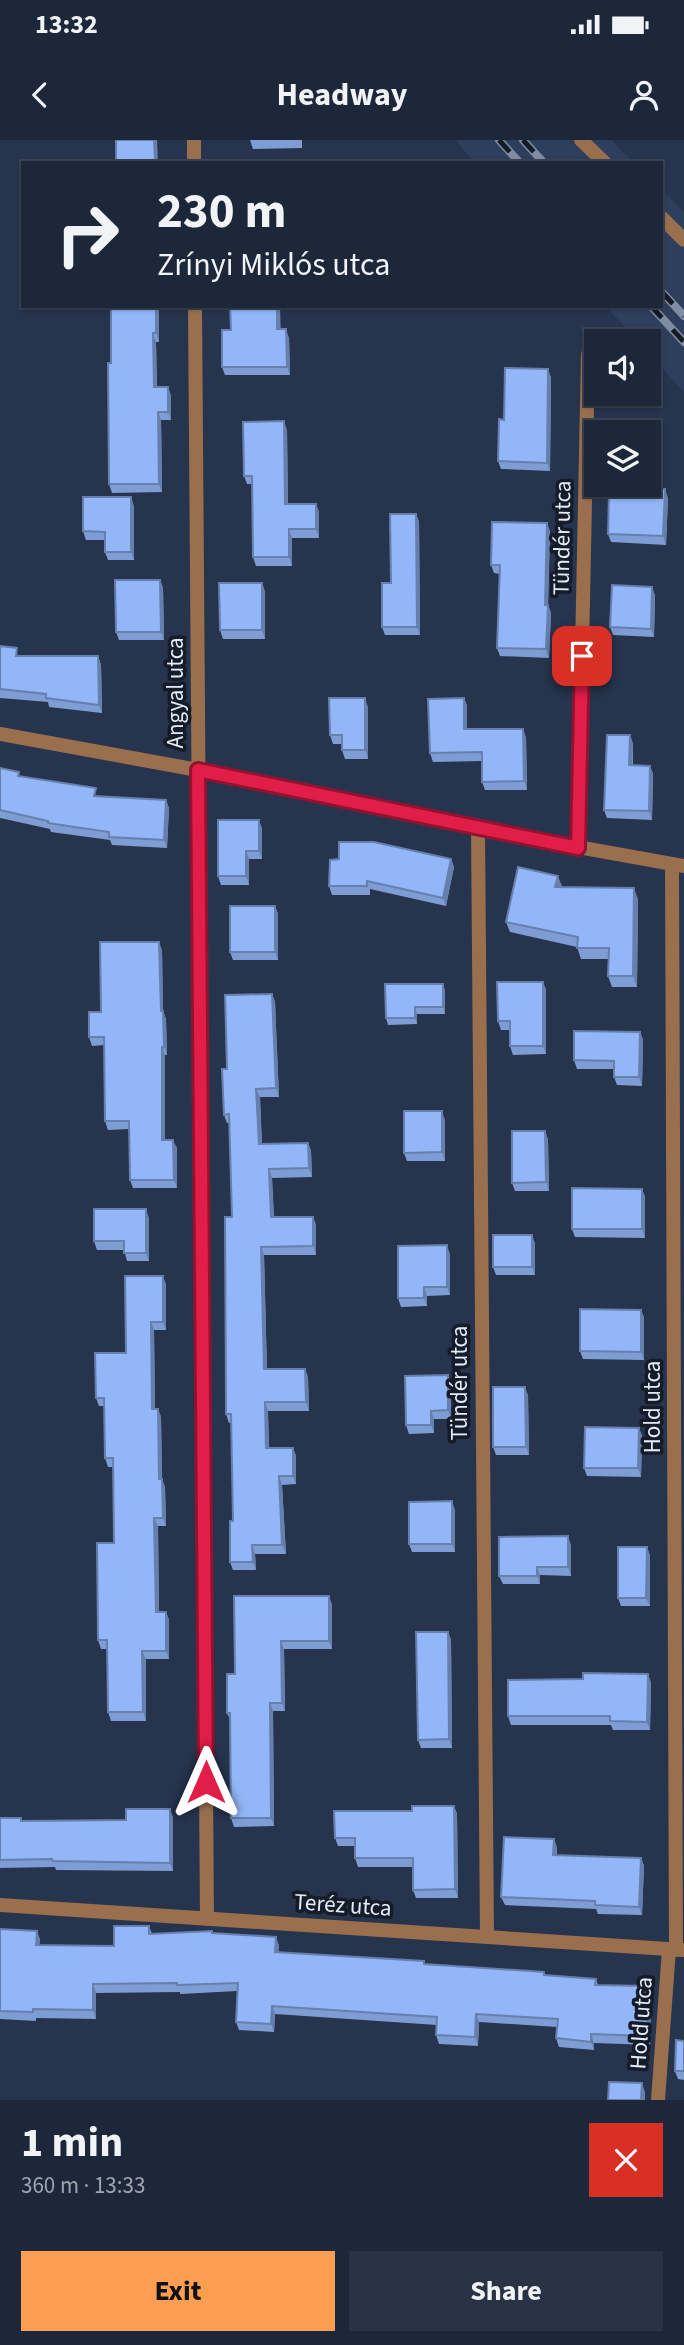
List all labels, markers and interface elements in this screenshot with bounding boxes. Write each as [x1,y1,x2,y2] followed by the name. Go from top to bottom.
[35,6,98,43] text: 13:32
[276,72,408,118] text: Headway
[21,76,59,114] icon: back
[625,76,663,114] icon: person
[157,177,286,247] text: 230 m
[42,189,133,280] icon: right
[157,242,390,288] text: Zrínyi Miklós utca
[584,329,661,497] map controls
[584,329,661,406] button: sound
[584,420,661,497] button: layers
[544,480,580,596] street label: Tündér utca
[552,626,612,686] pin
[159,637,192,749] street label: Angyal utca
[563,637,601,675] icon: arrive
[443,1326,476,1440] street label: Tündér utca
[636,1361,669,1453] street label: Hold utca
[169,1745,243,1819] position arrow
[293,1885,393,1925] street label: Teréz utca
[621,1976,661,2070] street label: Hold utca
[21,2113,123,2173] text: 1 min
[589,2123,663,2197] button: close
[21,2169,145,2202] text: 360 m · 13:33
[21,2251,335,2331] button: Exit
[349,2251,663,2331] button: Share

